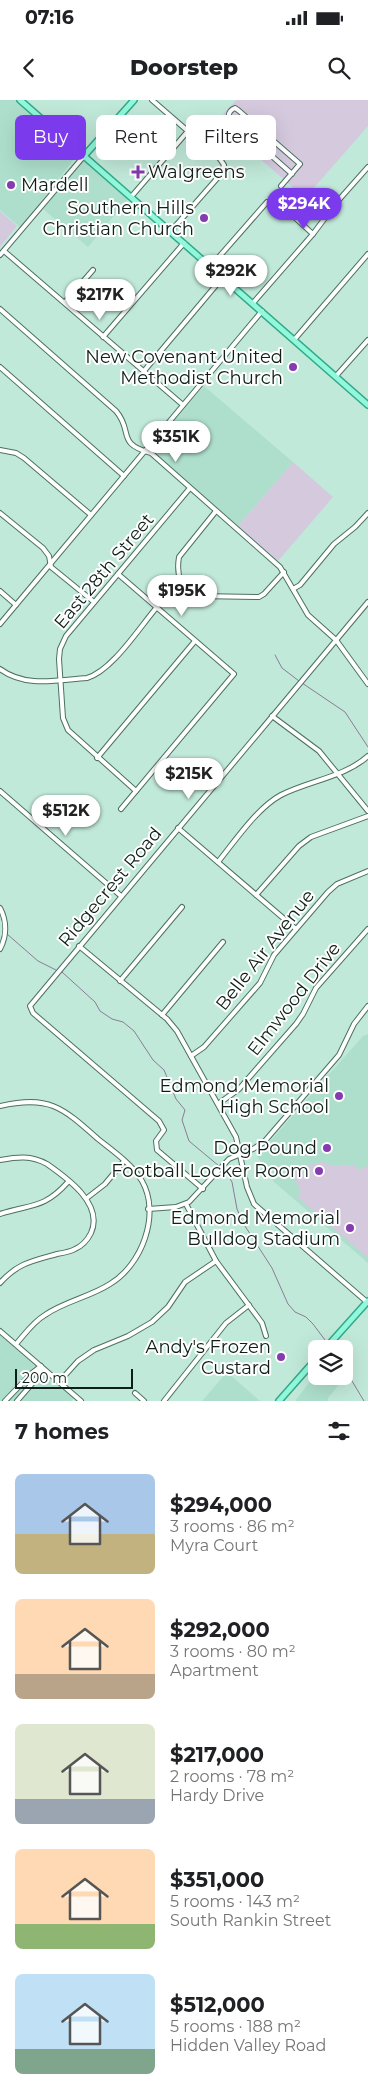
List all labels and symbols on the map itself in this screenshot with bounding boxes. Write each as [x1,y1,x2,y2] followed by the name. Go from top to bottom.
[148,161,245,183] place label: Walgreens
[132,166,144,178] marker: Walgreens
[21,174,89,196] place label: Mardell
[5,179,17,191] marker: Mardell
[269,188,339,230] pin: $294K
[43,197,194,240] place label: Southern Hills Christian Church
[198,212,210,224] marker: Southern Hills Christian Church
[196,254,266,297] pin: $292K
[65,278,135,321] pin: $217K
[85,346,283,389] place label: New Covenant United Methodist Church
[287,361,299,373] marker: New Covenant United Methodist Church
[141,420,211,463] pin: $351K
[49,509,159,633] street label: East 28th Street
[147,574,217,617] pin: $195K
[154,758,224,800] pin: $215K
[31,794,101,837] pin: $512K
[54,823,166,951] street label: Ridgecrest Road
[211,885,319,1015] street label: Belle Air Avenue
[243,938,345,1060] street label: Elmwood Drive
[160,1075,329,1118] place label: Edmond Memorial High School
[333,1090,345,1102] marker: Edmond Memorial High School
[213,1137,317,1159] place label: Dog Pound
[321,1142,333,1154] marker: Dog Pound
[111,1160,309,1182] place label: Football Locker Room
[313,1165,325,1177] marker: Football Locker Room
[171,1207,340,1250] place label: Edmond Memorial Bulldog Stadium
[344,1222,356,1234] marker: Edmond Memorial Bulldog Stadium
[146,1336,271,1379] place label: Andy's Frozen Custard
[275,1351,287,1363] marker: Andy's Frozen Custard
[15,1366,132,1389] scale bar

